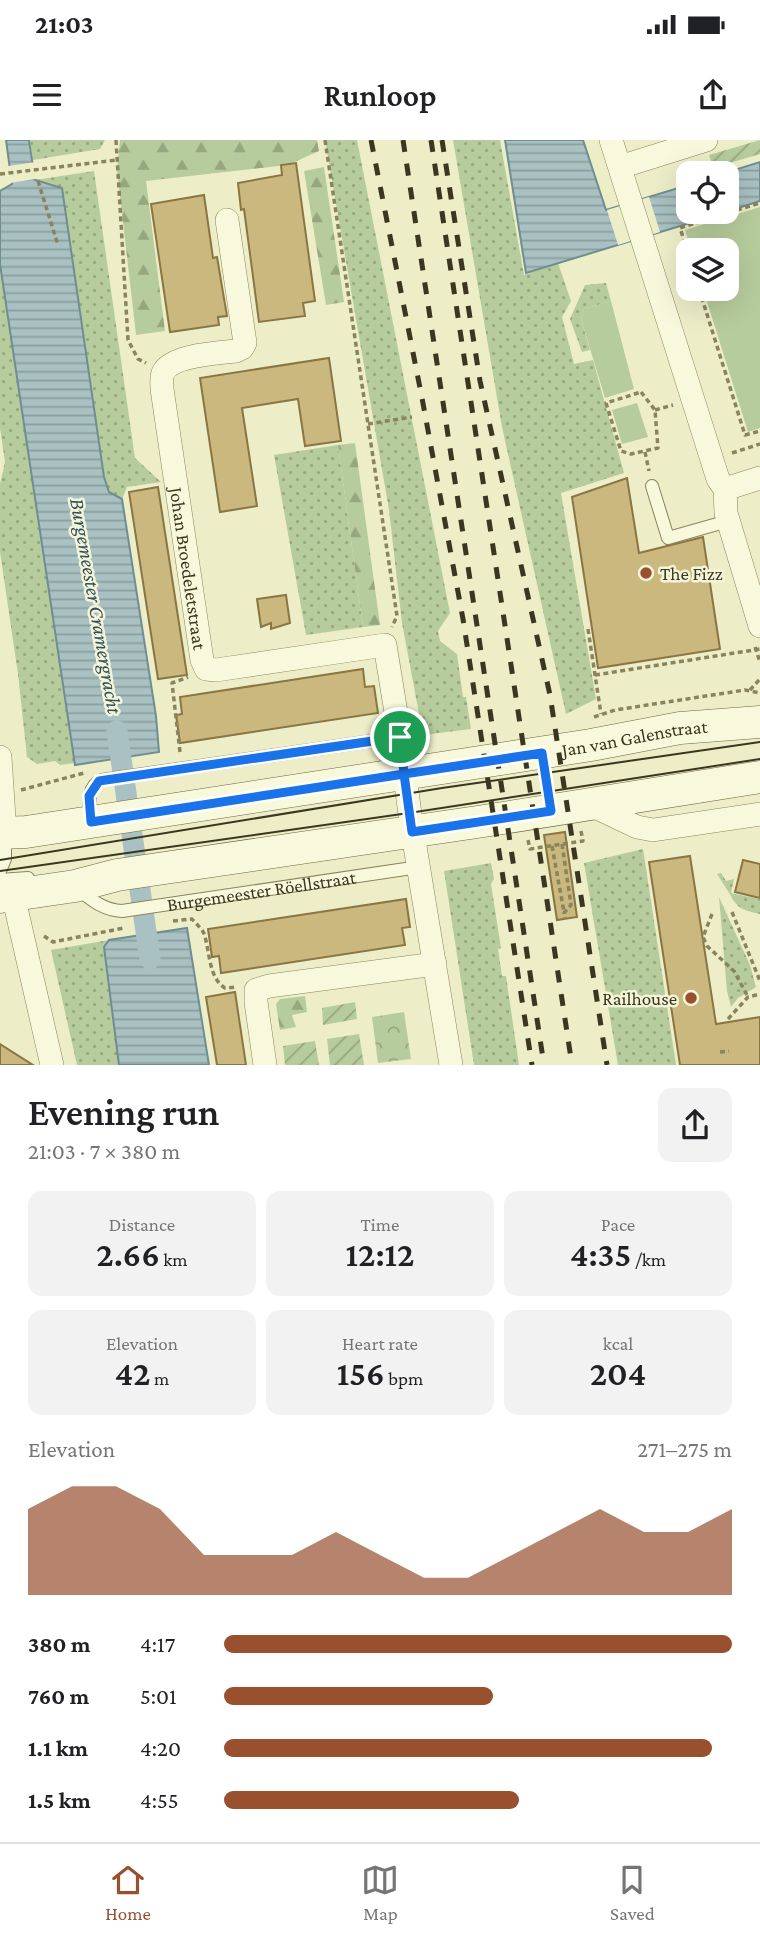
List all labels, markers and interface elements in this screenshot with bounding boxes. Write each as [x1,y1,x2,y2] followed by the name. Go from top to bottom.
[35,10,93,39] text: 21:03
[28,76,66,114] icon: menu
[694,76,732,114] icon: share
[323,77,437,113] text: Runloop
[676,161,739,301] map controls
[676,161,739,224] button: locate
[676,238,739,301] button: layers
[166,484,211,652] street label: Johan Broedeletstraat
[65,496,127,717] water label: Burgemeester Cramergracht
[660,563,723,584] place label: The Fizz
[638,565,654,581] marker: The Fizz
[370,707,430,767] pin
[558,715,709,760] street label: Jan van Galenstraat
[381,718,419,756] icon: arrive
[165,866,358,915] street label: Burgemeester Röellstraat
[602,988,677,1009] place label: Railhouse
[683,990,699,1006] marker: Railhouse
[658,1088,732,1162] button: share
[28,1091,219,1133] text: Evening run
[28,1138,180,1164] text: 21:03 · 7 × 380 m
[109,1214,175,1235] text: Distance
[361,1214,399,1235] text: Time
[601,1214,635,1235] text: Pace
[96,1235,160,1274] text: 2.66
[346,1235,414,1274] text: 12:12
[570,1235,631,1274] text: 4:35
[160,1249,188,1270] text: km
[631,1249,666,1270] text: /km
[106,1333,178,1354] text: Elevation
[342,1333,418,1354] text: Heart rate
[603,1333,633,1354] text: kcal
[115,1354,150,1393] text: 42
[337,1354,385,1393] text: 156
[590,1354,646,1393] text: 204
[150,1368,169,1389] text: m
[385,1368,423,1389] text: bpm
[28,1436,115,1462] text: Elevation
[637,1436,732,1462] text: 271–275 m
[28,1631,91,1657] text: 380 m
[140,1631,175,1657] text: 4:17
[28,1683,89,1709] text: 760 m
[140,1683,177,1709] text: 5:01
[28,1735,88,1761] text: 1.1 km
[140,1735,181,1761] text: 4:20
[28,1787,91,1813] text: 1.5 km
[140,1787,178,1813] text: 4:55
[105,1861,151,1924] tab: Home
[361,1861,399,1924] tab: Map
[610,1861,655,1924] tab: Saved

